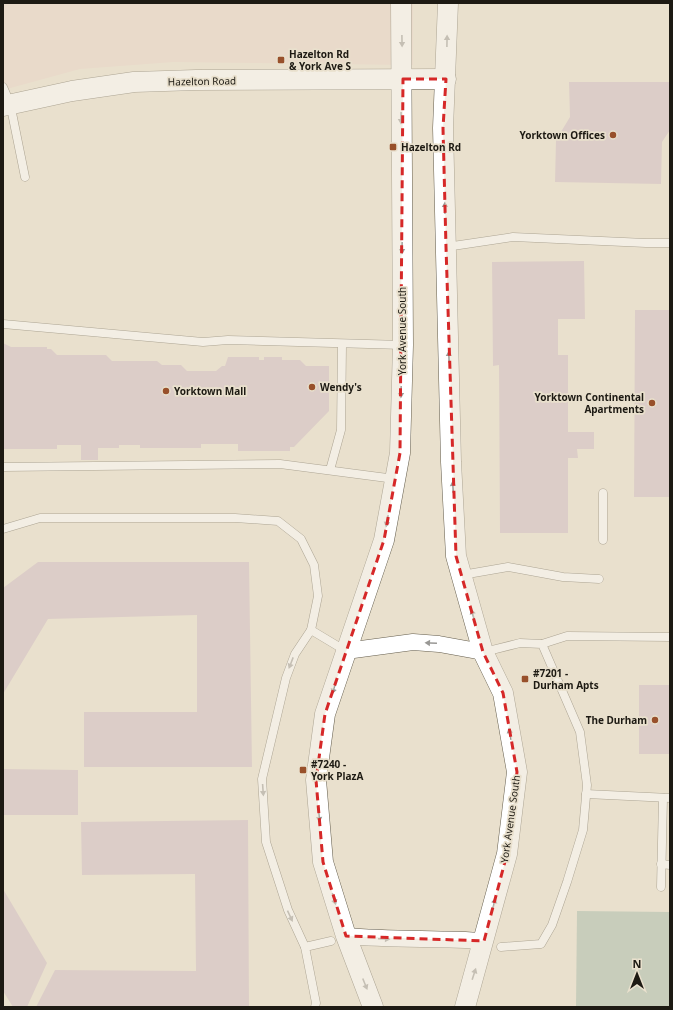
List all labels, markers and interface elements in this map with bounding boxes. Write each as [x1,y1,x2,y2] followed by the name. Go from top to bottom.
[444,34,450,47] one-way arrow
[399,35,405,48] one-way arrow
[289,47,352,73] place label: Hazelton Rd & York Ave S
[276,55,286,65] marker: Hazelton Rd & York Ave S
[168,73,236,89] street label: Hazelton Road
[398,112,404,125] one-way arrow
[520,128,605,142] place label: Yorktown Offices
[608,130,618,140] marker: Yorktown Offices
[401,140,461,154] place label: Hazelton Rd
[388,142,398,152] marker: Hazelton Rd
[442,201,448,214] one-way arrow
[399,242,405,255] one-way arrow
[395,287,409,375] street label: York Avenue South
[445,351,452,363] one-way arrow
[320,380,362,394] place label: Wendy's
[307,382,317,392] marker: Wendy's
[174,384,246,398] place label: Yorktown Mall
[161,386,171,396] marker: Yorktown Mall
[398,386,405,398] one-way arrow
[534,390,644,416] place label: Yorktown Continental Apartments
[647,398,657,408] marker: Yorktown Continental Apartments
[449,481,456,493] one-way arrow
[384,515,390,527] one-way arrow
[470,608,476,620] one-way arrow
[425,640,437,647] one-way arrow
[288,658,294,670] one-way arrow
[533,666,599,692] place label: #7201 - Durham Apts
[520,674,530,684] marker: #7201 - Durham Apts
[331,683,337,695] one-way arrow
[586,713,647,727] place label: The Durham
[650,715,660,725] marker: The Durham
[507,727,513,740] one-way arrow
[311,757,363,783] place label: #7240 - York PlazA
[298,765,308,775] marker: #7240 - York PlazA
[497,774,523,864] street label: York Avenue South
[259,784,266,796] one-way arrow
[316,810,323,822] one-way arrow
[331,893,337,905] one-way arrow
[491,897,497,909] one-way arrow
[287,910,293,921] one-way arrow
[378,935,390,942] one-way arrow
[617,954,657,994] north arrow
[633,956,641,971] text: N
[471,968,477,980] one-way arrow
[362,979,368,990] one-way arrow

